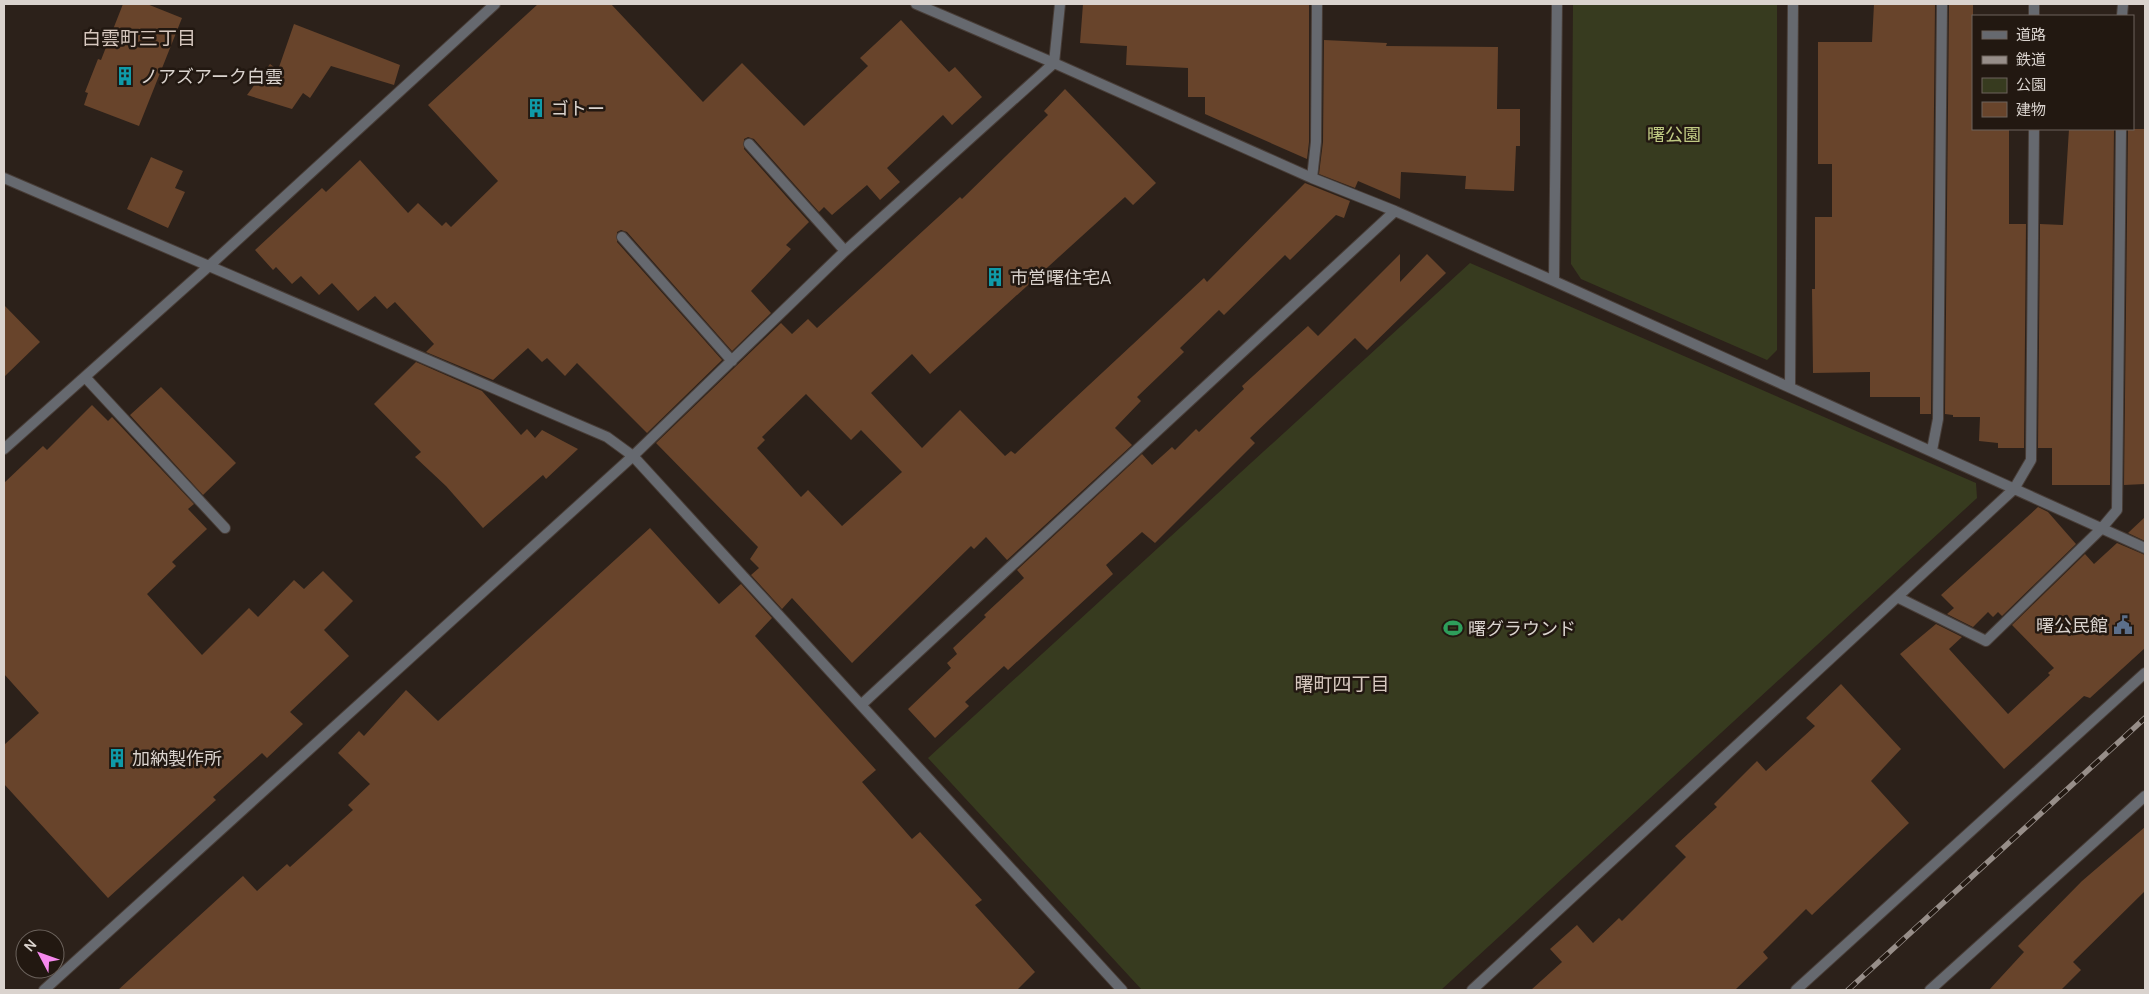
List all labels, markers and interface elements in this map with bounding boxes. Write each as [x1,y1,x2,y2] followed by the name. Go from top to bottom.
[1972,15,2134,130] legend
[2016,24,2046,45] text: 道路
[82,25,196,51] district label: 白雲町三丁目
[2016,49,2046,70] text: 鉄道
[140,64,283,88] place label: ノアズアーク白雲
[114,65,136,87] building icon: ノアズアーク白雲
[2016,74,2046,95] text: 公園
[551,96,605,120] place label: ゴトー
[525,97,547,119] building icon: ゴトー
[2016,99,2046,120] text: 建物
[1647,122,1701,146] park label: 曙公園
[1010,265,1112,289] place label: 市営曙住宅A
[984,266,1006,288] building icon: 市営曙住宅A
[2036,613,2108,637] place label: 曙公民館
[2112,614,2134,636] public building icon: 曙公民館
[1468,616,1576,640] place label: 曙グラウンド
[1442,617,1464,639] sports icon: 曙グラウンド
[1294,671,1390,697] district label: 曙町四丁目
[132,746,222,770] place label: 加納製作所
[106,747,128,769] building icon: 加納製作所
[15,929,65,979] north arrow
[19,935,40,955] text: N

